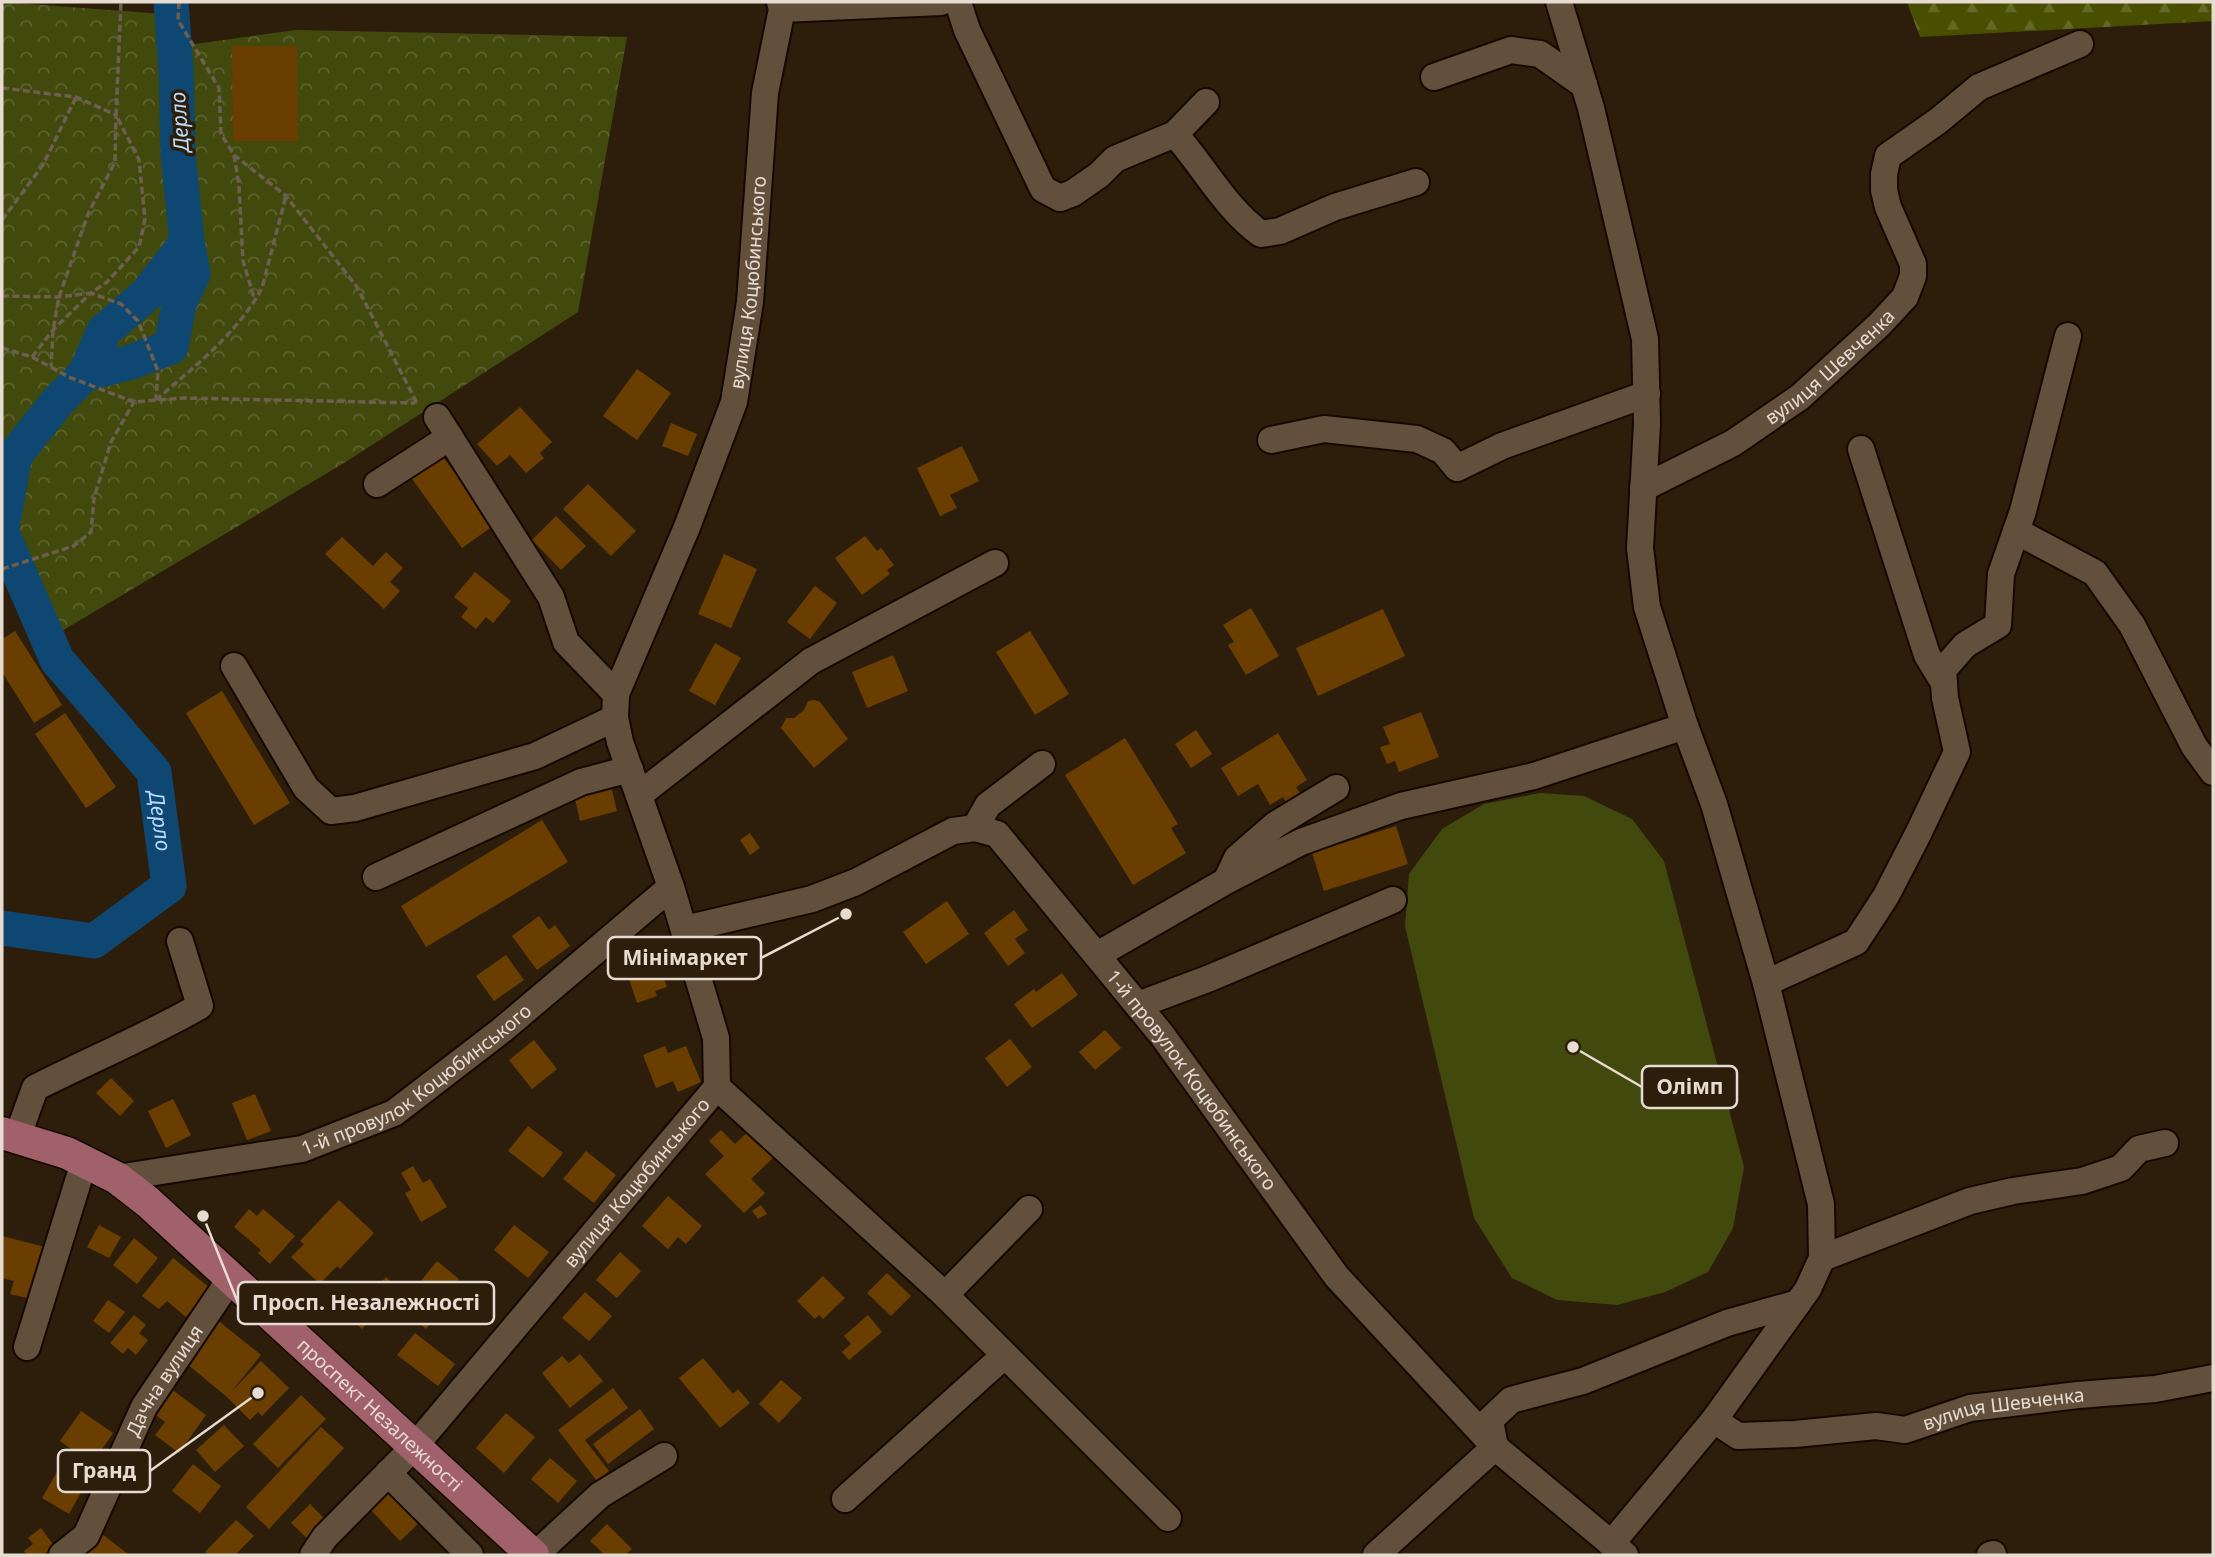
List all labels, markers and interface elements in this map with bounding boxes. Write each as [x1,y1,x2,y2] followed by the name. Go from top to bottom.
[163,91,195,155] water label: Дерло
[723,175,772,391] street label: вулиця Коцюбинського
[1760,303,1900,430] street label: вулиця Шевченка
[142,787,178,853] water label: Дерло
[608,937,761,979] callout: Мінімаркет
[622,943,748,971] text: Мінімаркет
[1101,964,1283,1195] street label: 1-й провулок Коцюбинського
[297,998,537,1161] street label: 1-й провулок Коцюбинського
[1642,1066,1737,1108] callout: Олімп
[1657,1072,1723,1100] text: Олімп
[558,1092,716,1273] street label: вулиця Коцюбинського
[238,1282,494,1324] callout: Просп. Незалежності
[252,1288,480,1316] text: Просп. Незалежності
[119,1319,209,1441] street label: Дачна вулиця
[292,1332,468,1497] street label: проспект Незалежності
[1919,1382,2085,1436] street label: вулиця Шевченка
[58,1450,150,1492] callout: Гранд
[72,1456,137,1484] text: Гранд

